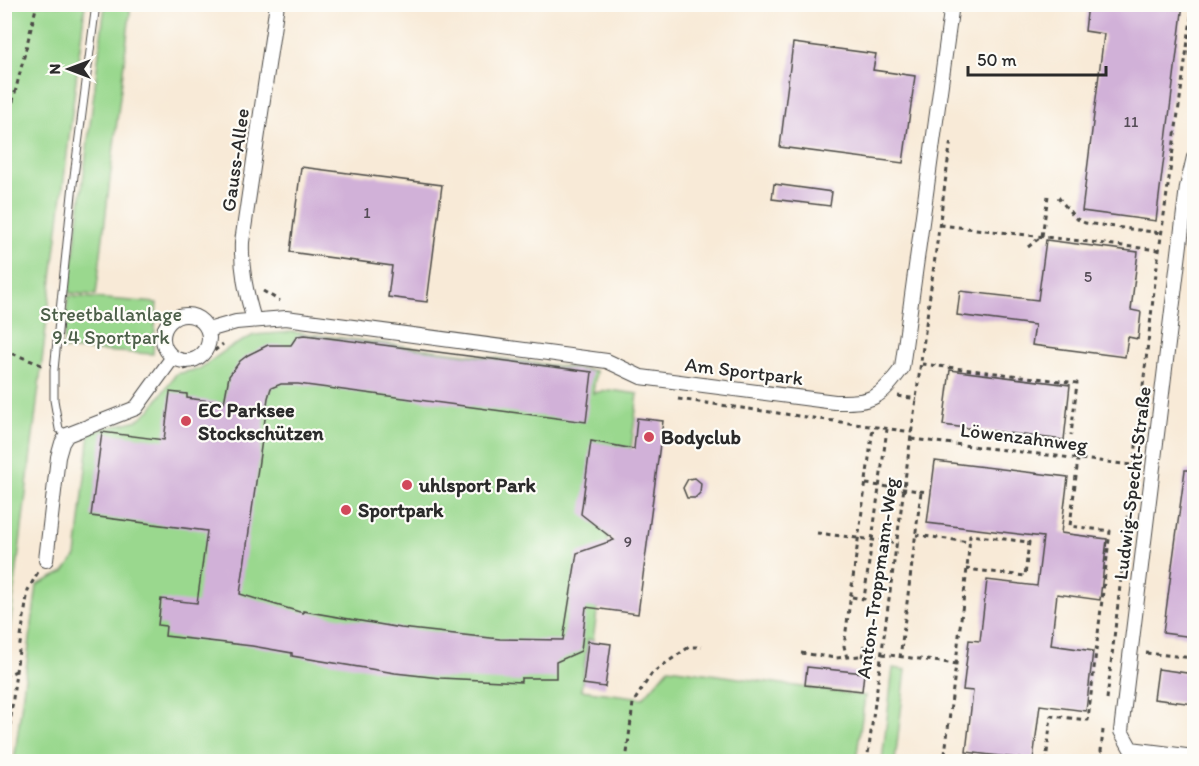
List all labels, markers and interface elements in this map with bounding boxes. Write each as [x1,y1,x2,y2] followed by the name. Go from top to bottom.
[39,39,99,99] north arrow
[968,39,1106,77] scale bar
[977,49,1017,71] text: 50 m
[45,64,64,74] text: N
[216,107,254,213] street label: Gauss-Allee
[1124,112,1139,131] house number: 11
[363,203,371,222] house number: 1
[1084,267,1092,286] house number: 5
[40,302,182,349] park label: Streetballanlage 9.4 Sportpark
[684,352,805,390] street label: Am Sportpark
[1108,385,1156,581] street label: Ludwig-Specht-Straße
[198,398,324,445] place label: EC Parksee Stockschützen
[179,414,193,428] marker: EC Parksee Stockschützen
[959,417,1090,457] street label: Löwenzahnweg
[661,425,741,450] place label: Bodyclub
[642,430,656,444] marker: Bodyclub
[418,473,537,498] place label: uhlsport Park
[851,475,903,680] street label: Anton-Troppmann-Weg
[400,478,414,492] marker: uhlsport Park
[358,498,444,523] place label: Sportpark
[339,503,353,517] marker: Sportpark
[624,532,632,551] house number: 9

